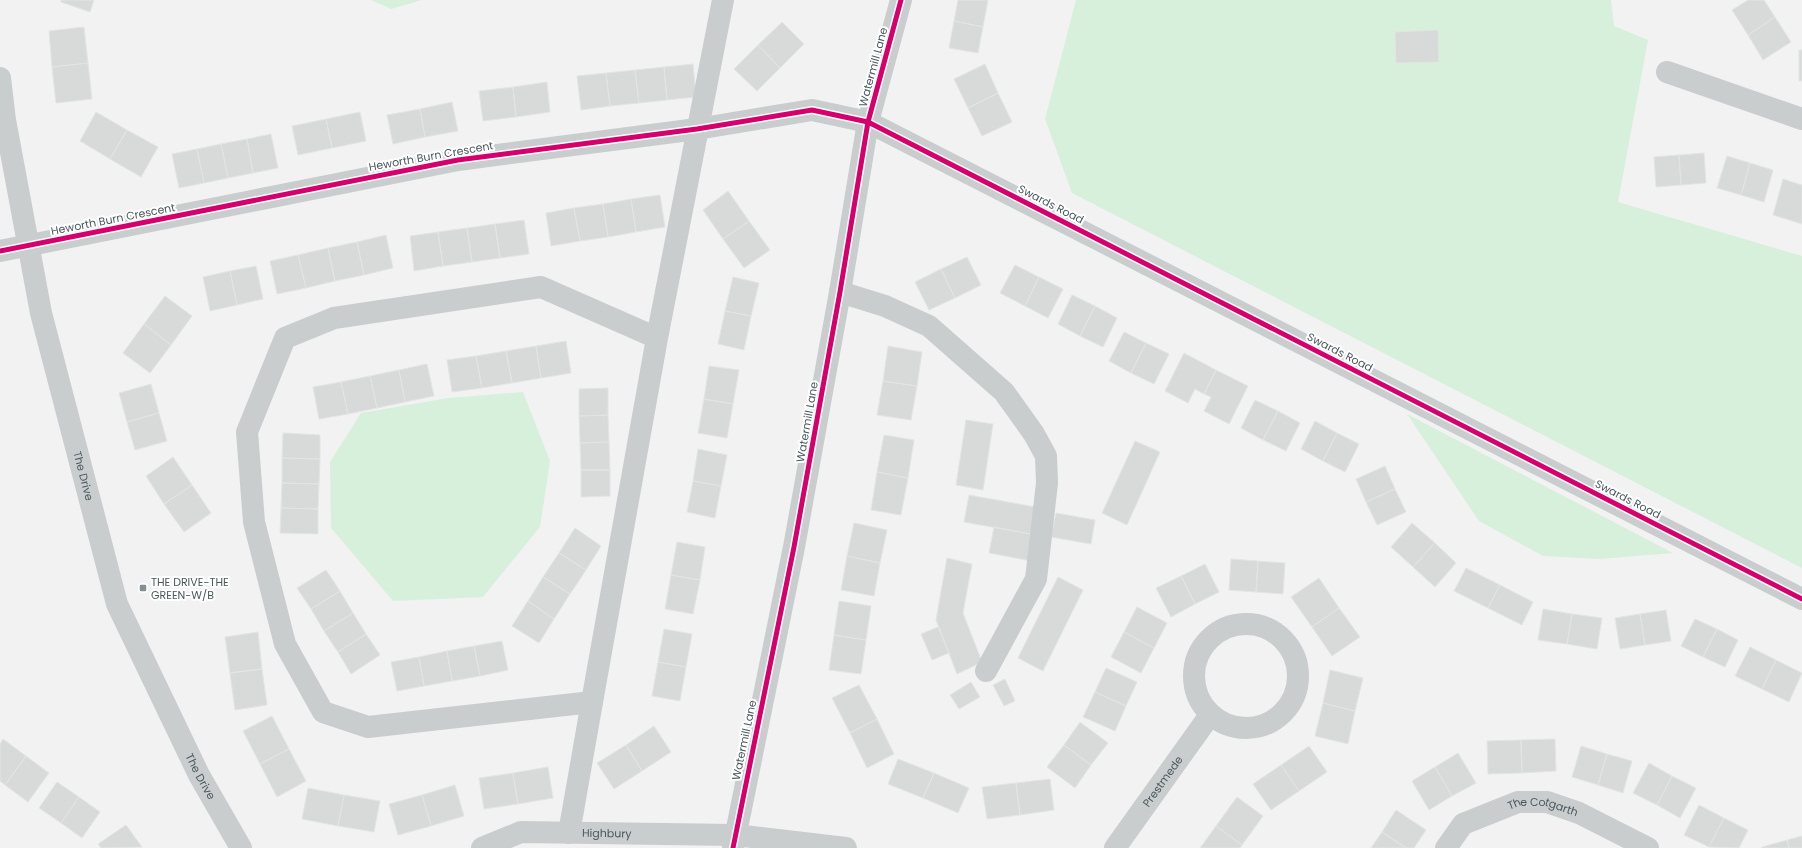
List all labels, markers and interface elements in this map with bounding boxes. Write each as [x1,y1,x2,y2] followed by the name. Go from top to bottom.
[855,25,891,108] street label: Watermill Lane
[367,137,495,175] street label: Heworth Burn Crescent
[1015,181,1087,227] street label: Swards Road
[50,199,176,239] street label: Heworth Burn Crescent
[1304,329,1376,375] street label: Swards Road
[792,380,822,464] street label: Watermill Lane
[69,450,98,502] street label: The Drive
[1592,476,1664,522] street label: Swards Road
[151,574,229,603] place label: THE DRIVE-THE GREEN-W/B
[138,583,148,593] marker: THE DRIVE-THE GREEN-W/B
[728,698,760,782] street label: Watermill Lane
[182,751,220,803] street label: The Drive
[1139,752,1187,810] street label: Prestmede
[1505,794,1580,820] street label: The Cotgarth
[582,825,633,842] street label: Highbury

